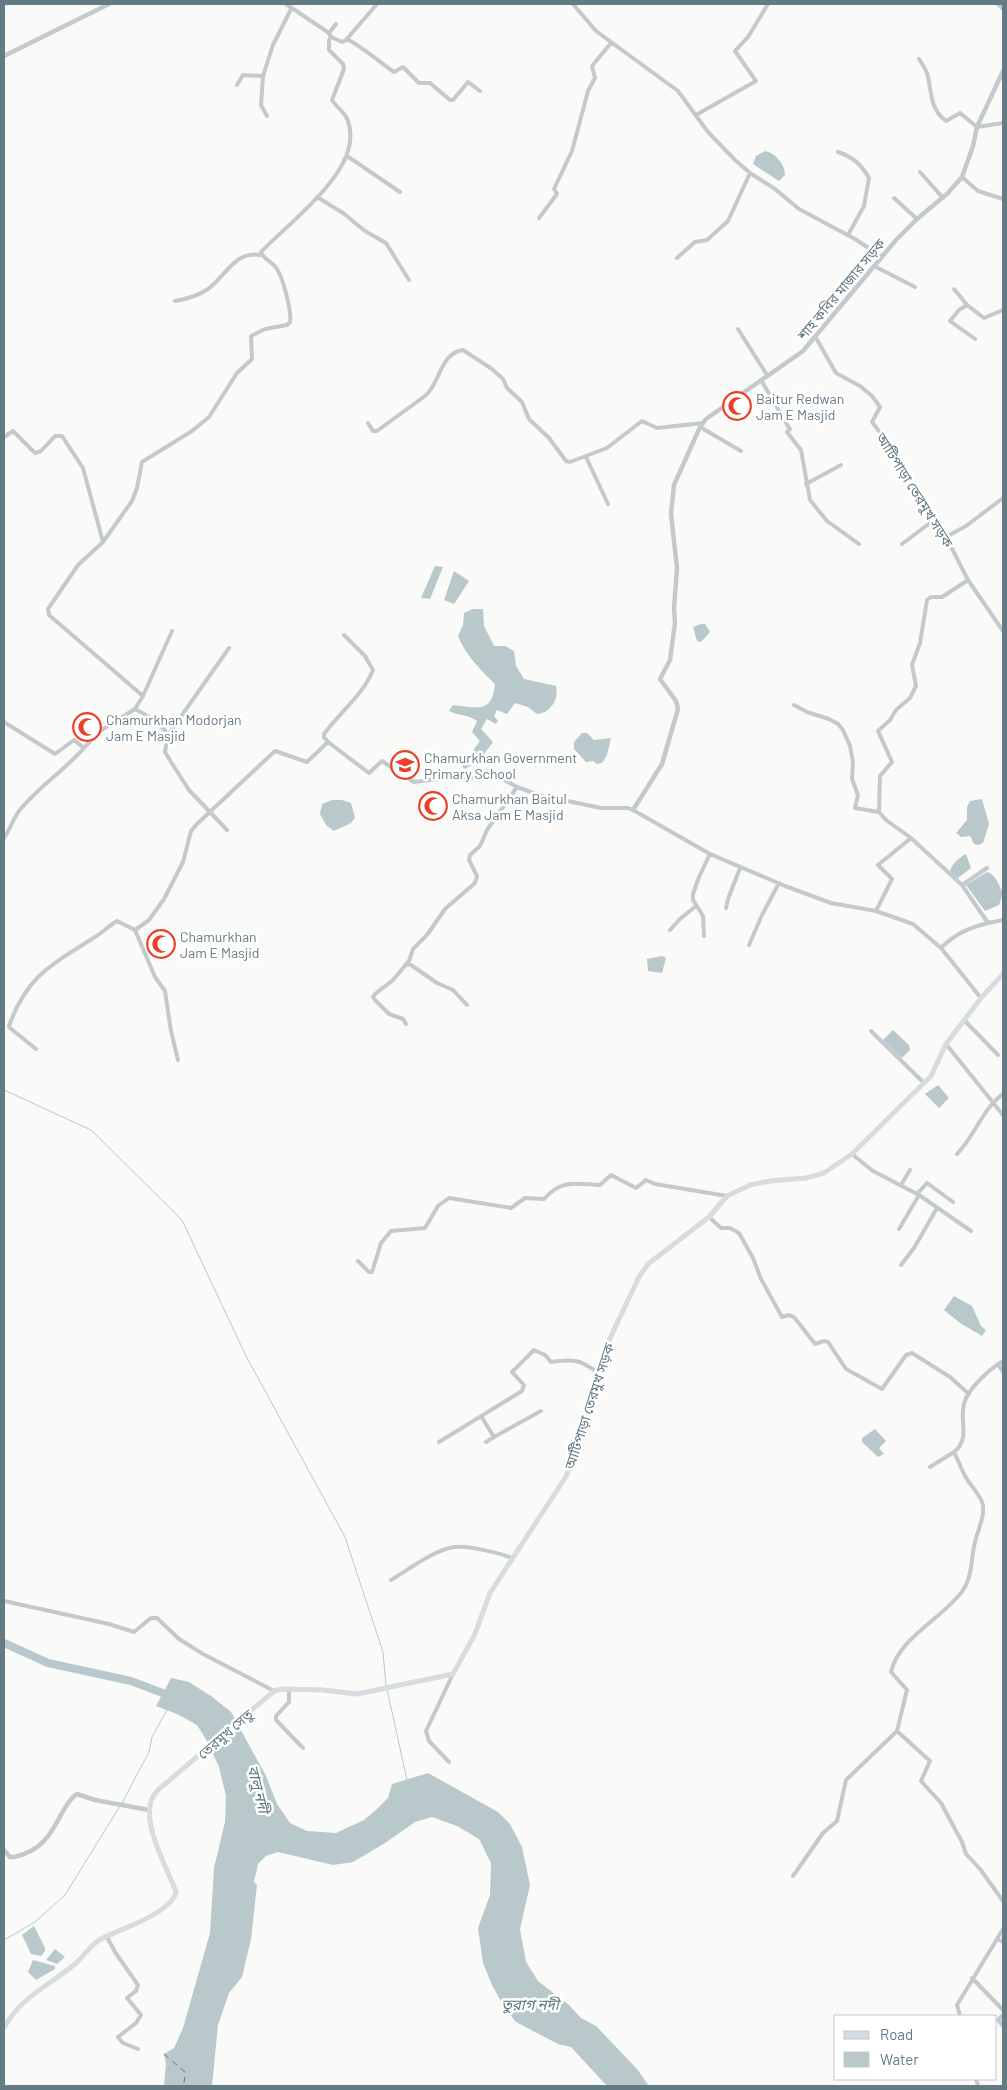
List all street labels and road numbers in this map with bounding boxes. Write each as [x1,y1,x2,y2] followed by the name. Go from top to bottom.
[793,234,889,344] street label: শাহ কবির মাজার সড়ক
[872,429,957,551] street label: আটিপাড়া তেরমুখ সড়ক
[560,1340,619,1473] street label: আটিপাড়া তেরমুখ সড়ক
[194,1705,258,1764] street label: তেরমুখ সেতু

